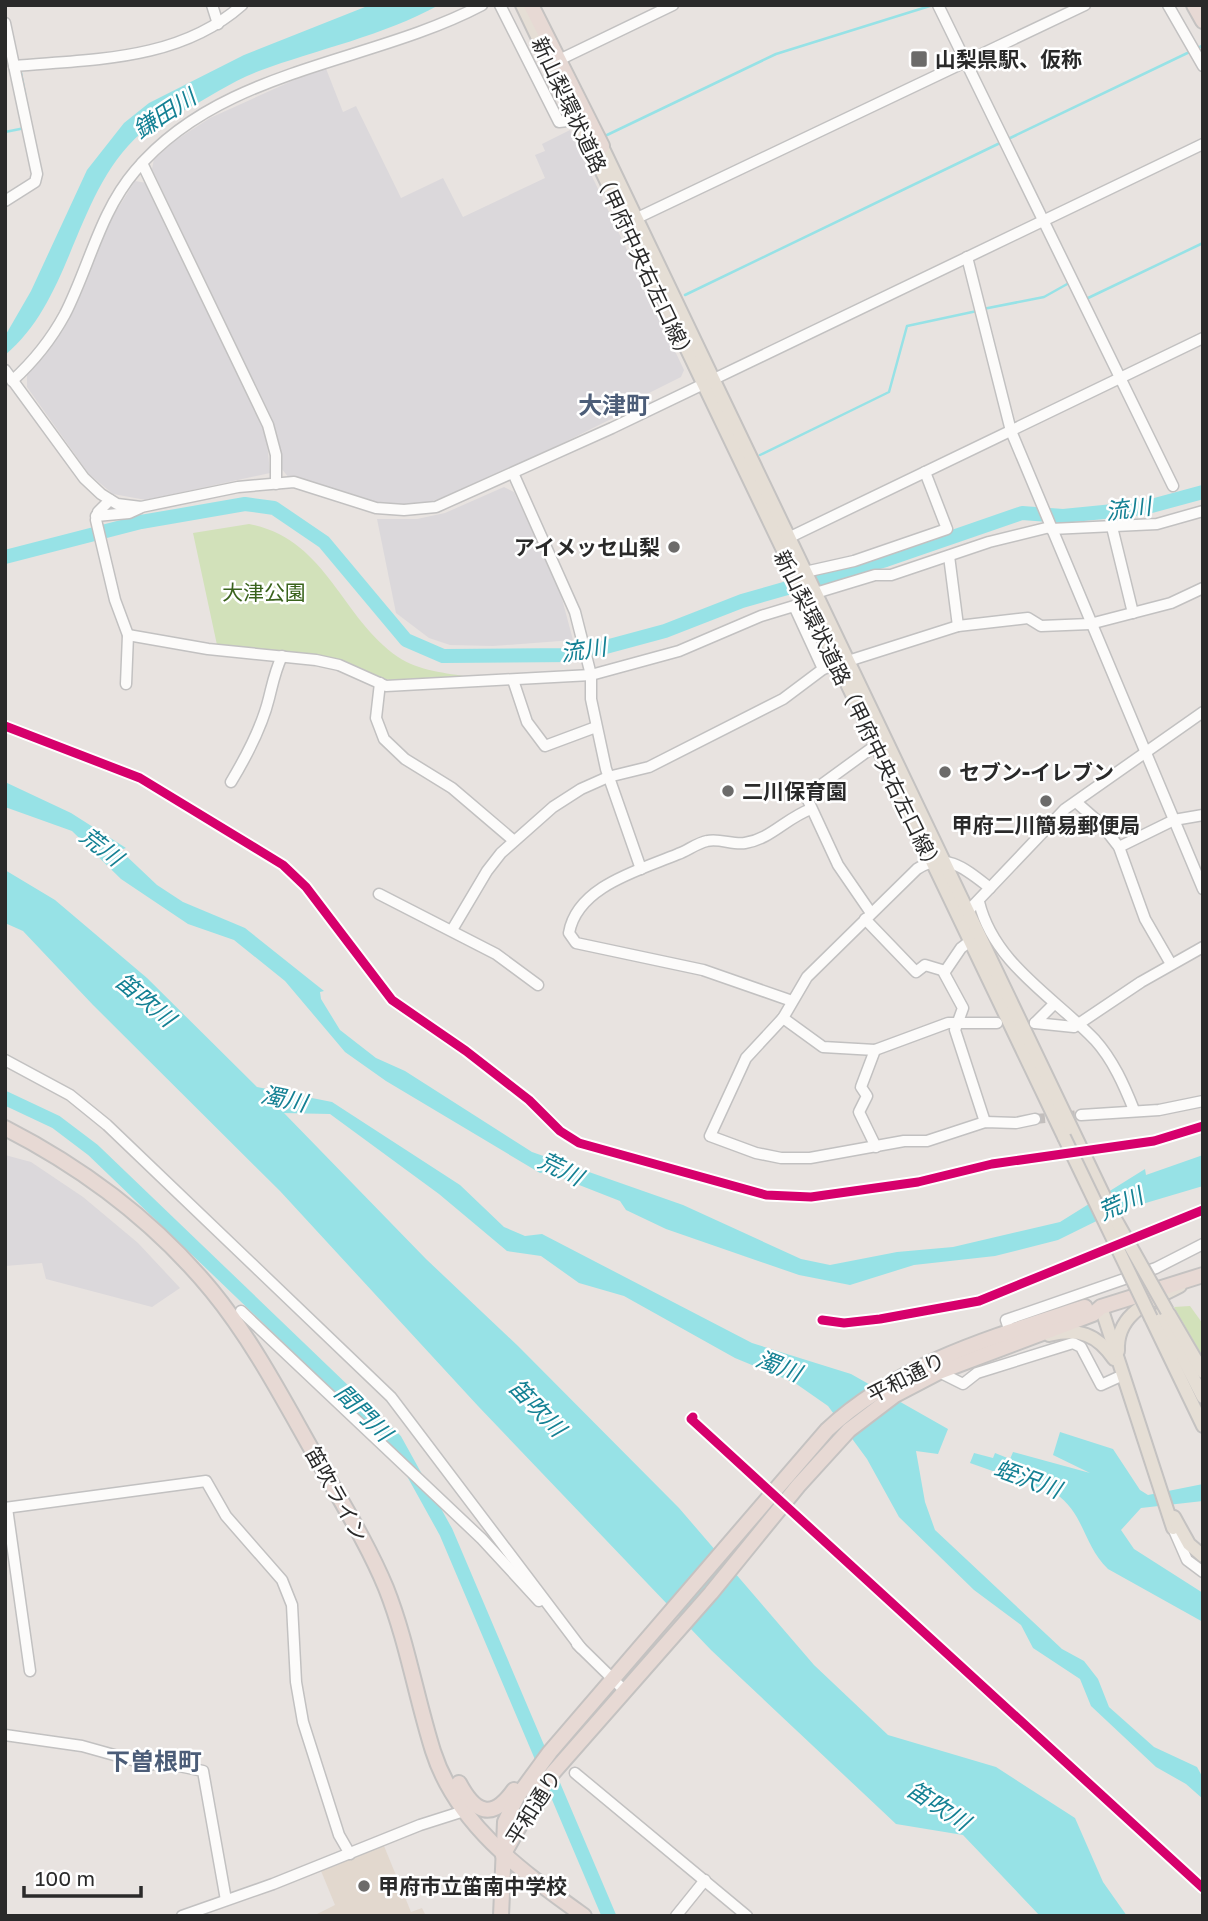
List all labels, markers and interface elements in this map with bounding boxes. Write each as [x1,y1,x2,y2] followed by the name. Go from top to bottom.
[527,33,701,367] street label: 新山梨環状道路（甲府中央右左口線）
[935,46,1082,72] place label: 山梨県駅、仮称
[909,49,929,69] marker: 山梨県駅、仮称
[127,81,203,144] water label: 鎌田川
[578,390,650,419] district label: 大津町
[1103,491,1156,525] water label: 流川
[514,534,660,560] place label: アイメッセ山梨
[666,539,682,555] marker: アイメッセ山梨
[769,546,949,878] street label: 新山梨環状道路（甲府中央右左口線）
[222,579,306,605] park label: 大津公園
[558,631,611,666] water label: 流川
[959,759,1114,785] place label: セブン-イレブン
[937,764,953,780] marker: セブン-イレブン
[742,778,847,804] place label: 二川保育園
[720,783,736,799] marker: 二川保育園
[1038,793,1054,809] marker: 甲府二川簡易郵便局
[952,812,1141,838] place label: 甲府二川簡易郵便局
[75,821,131,873] water label: 荒川
[111,966,184,1034] water label: 笛吹川
[259,1080,312,1117] water label: 濁川
[534,1145,591,1192] water label: 荒川
[1093,1180,1149,1225] water label: 荒川
[753,1344,808,1387] water label: 濁川
[863,1346,949,1408] street label: 平和通り
[504,1372,574,1444] water label: 笛吹川
[330,1378,400,1448] water label: 間門川
[300,1442,374,1546] street label: 笛吹ライン
[991,1453,1068,1504] water label: 蛭沢川
[106,1746,202,1775] district label: 下曽根町
[500,1764,566,1850] street label: 平和通り
[902,1774,978,1837] water label: 笛吹川
[24,1854,142,1898] scale bar
[35,1865,95,1891] text: 100 m
[378,1873,567,1899] place label: 甲府市立笛南中学校
[356,1878,372,1894] marker: 甲府市立笛南中学校

